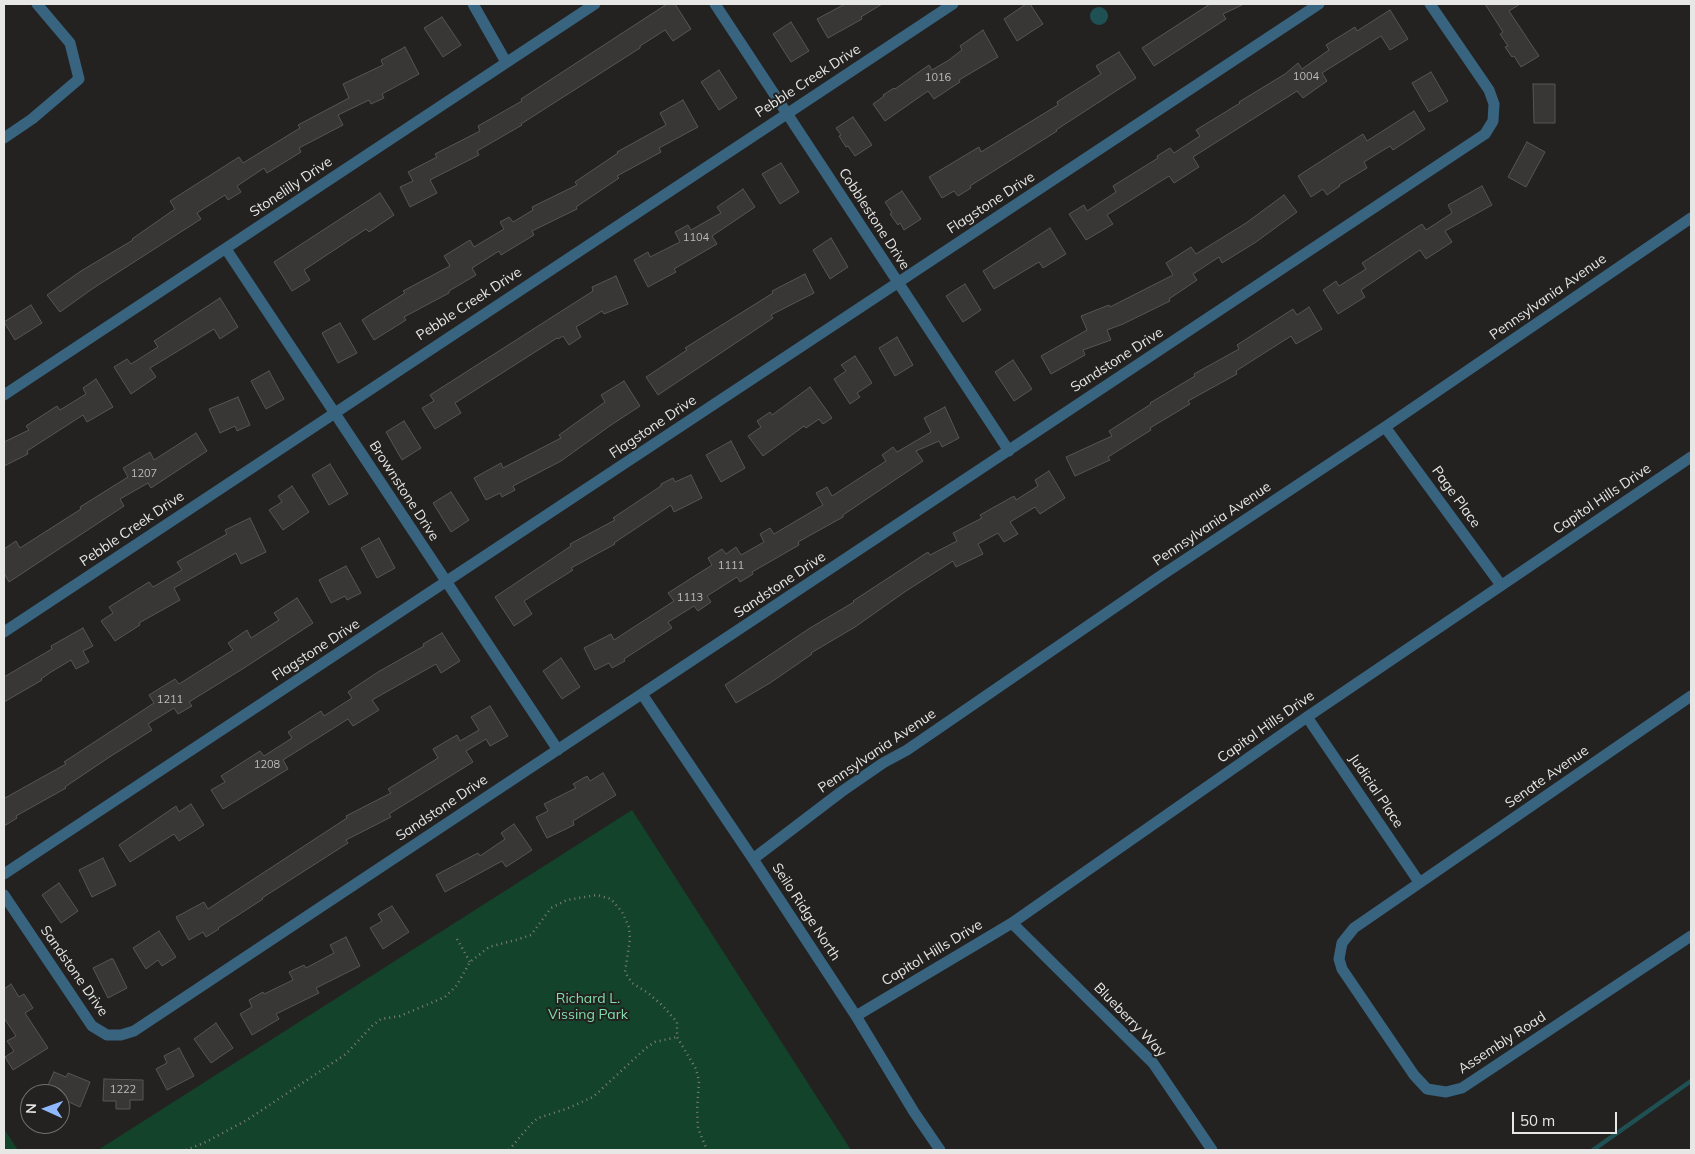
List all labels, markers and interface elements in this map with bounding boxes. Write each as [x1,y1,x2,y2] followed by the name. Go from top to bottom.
[752,41,864,121] street label: Pebble Creek Drive
[1293,70,1319,84] house number: 1004
[925,71,951,85] house number: 1016
[247,153,335,221] street label: Stonelilly Drive
[835,165,913,273] street label: Cobblestone Drive
[944,168,1038,238] street label: Flagstone Drive
[683,231,709,245] house number: 1104
[1486,250,1610,344] street label: Pennsylvania Avenue
[413,264,525,344] street label: Pebble Creek Drive
[1068,324,1166,396] street label: Sandstone Drive
[606,392,700,462] street label: Flagstone Drive
[365,438,443,544] street label: Brownstone Drive
[1550,460,1654,538] street label: Capitol Hills Drive
[1428,463,1484,531] street label: Page Place
[131,467,157,481] house number: 1207
[1150,478,1274,570] street label: Pennsylvania Avenue
[77,488,187,570] street label: Pebble Creek Drive
[731,548,829,622] street label: Sandstone Drive
[718,559,744,573] house number: 1111
[677,591,703,605] house number: 1113
[269,615,363,685] street label: Flagstone Drive
[1214,687,1318,767] street label: Capitol Hills Drive
[157,693,183,707] house number: 1211
[815,705,939,797] street label: Pennsylvania Avenue
[1502,742,1592,812] street label: Senate Avenue
[1345,751,1407,831] street label: Judicial Place
[254,758,280,772] house number: 1208
[393,771,491,845] street label: Sandstone Drive
[768,860,844,964] street label: Seilo Ridge North
[879,916,985,990] street label: Capitol Hills Drive
[37,922,111,1020] street label: Sandstone Drive
[1090,979,1170,1061] street label: Blueberry Way
[548,991,628,1024] park label: Richard L. Vissing Park
[1455,1008,1549,1078] street label: Assembly Road
[110,1083,136,1097] house number: 1222
[20,1084,70,1134] north arrow
[1515,1102,1620,1134] scale bar
[22,1103,40,1114] text: N
[1520,1111,1555,1130] text: 50 m

